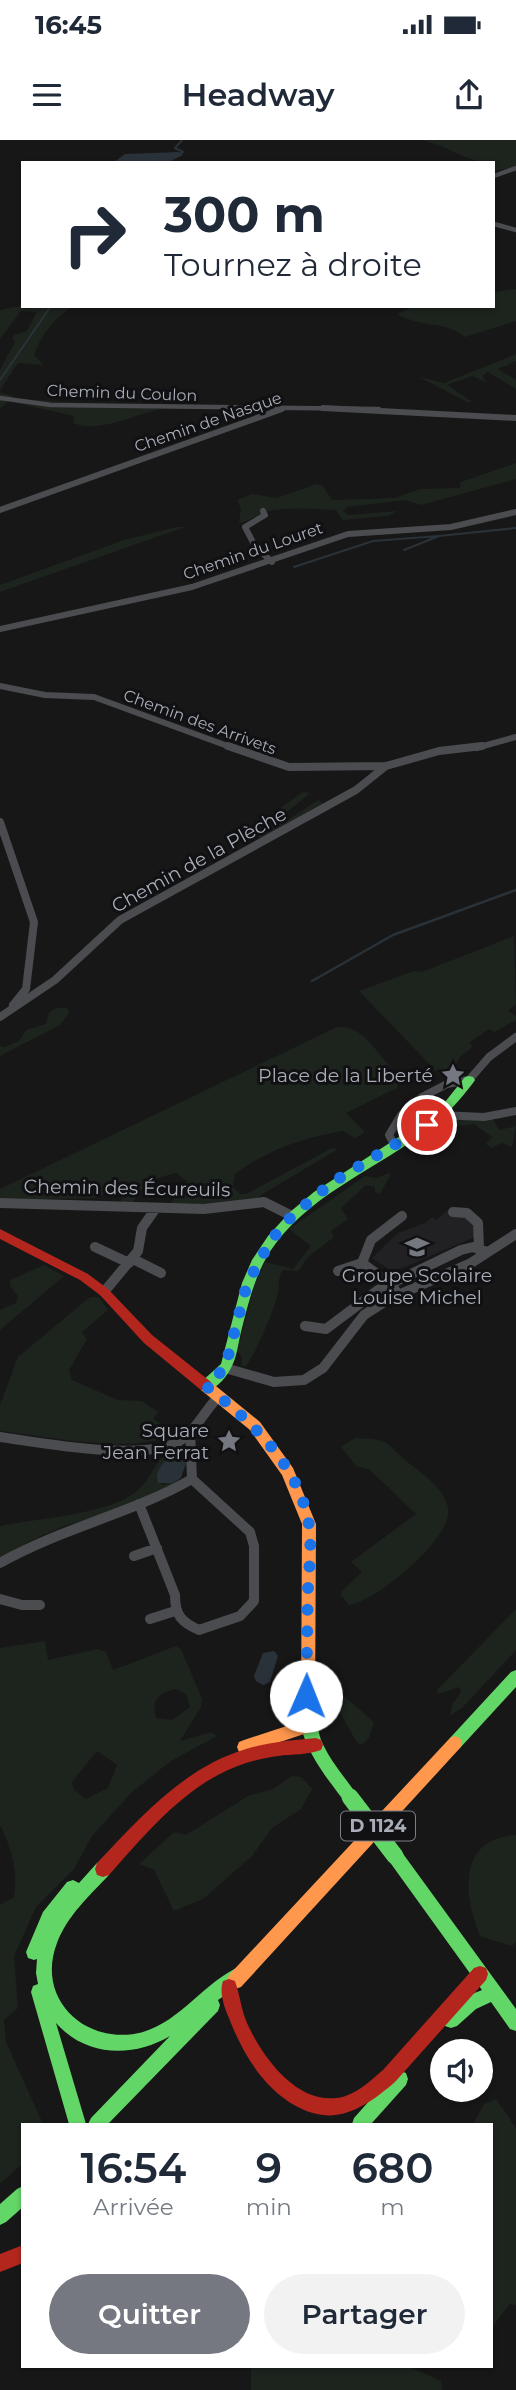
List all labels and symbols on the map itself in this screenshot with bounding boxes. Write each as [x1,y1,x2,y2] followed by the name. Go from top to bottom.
[46,381,198,405] street label: Chemin du Coulon
[132,388,284,456] street label: Chemin de Nasque
[181,518,326,584] street label: Chemin du Louret
[121,685,279,759] street label: Chemin des Arrivets
[107,802,291,918] street label: Chemin de la Plèche
[439,1061,467,1089] place icon: Place de la Liberté
[258,1064,433,1087] place label: Place de la Liberté
[397,1095,457,1155] pin
[23,1175,231,1201] street label: Chemin des Écureuils
[403,1233,431,1261] school or university icon: Groupe Scolaire Louise Michel
[342,1264,492,1309] place label: Groupe Scolaire Louise Michel
[102,1419,209,1464] place label: Square Jean Ferrat
[215,1427,243,1455] place icon: Square Jean Ferrat
[269,1659,343,1733] position arrow
[341,1812,415,1840] road number: D 1124

